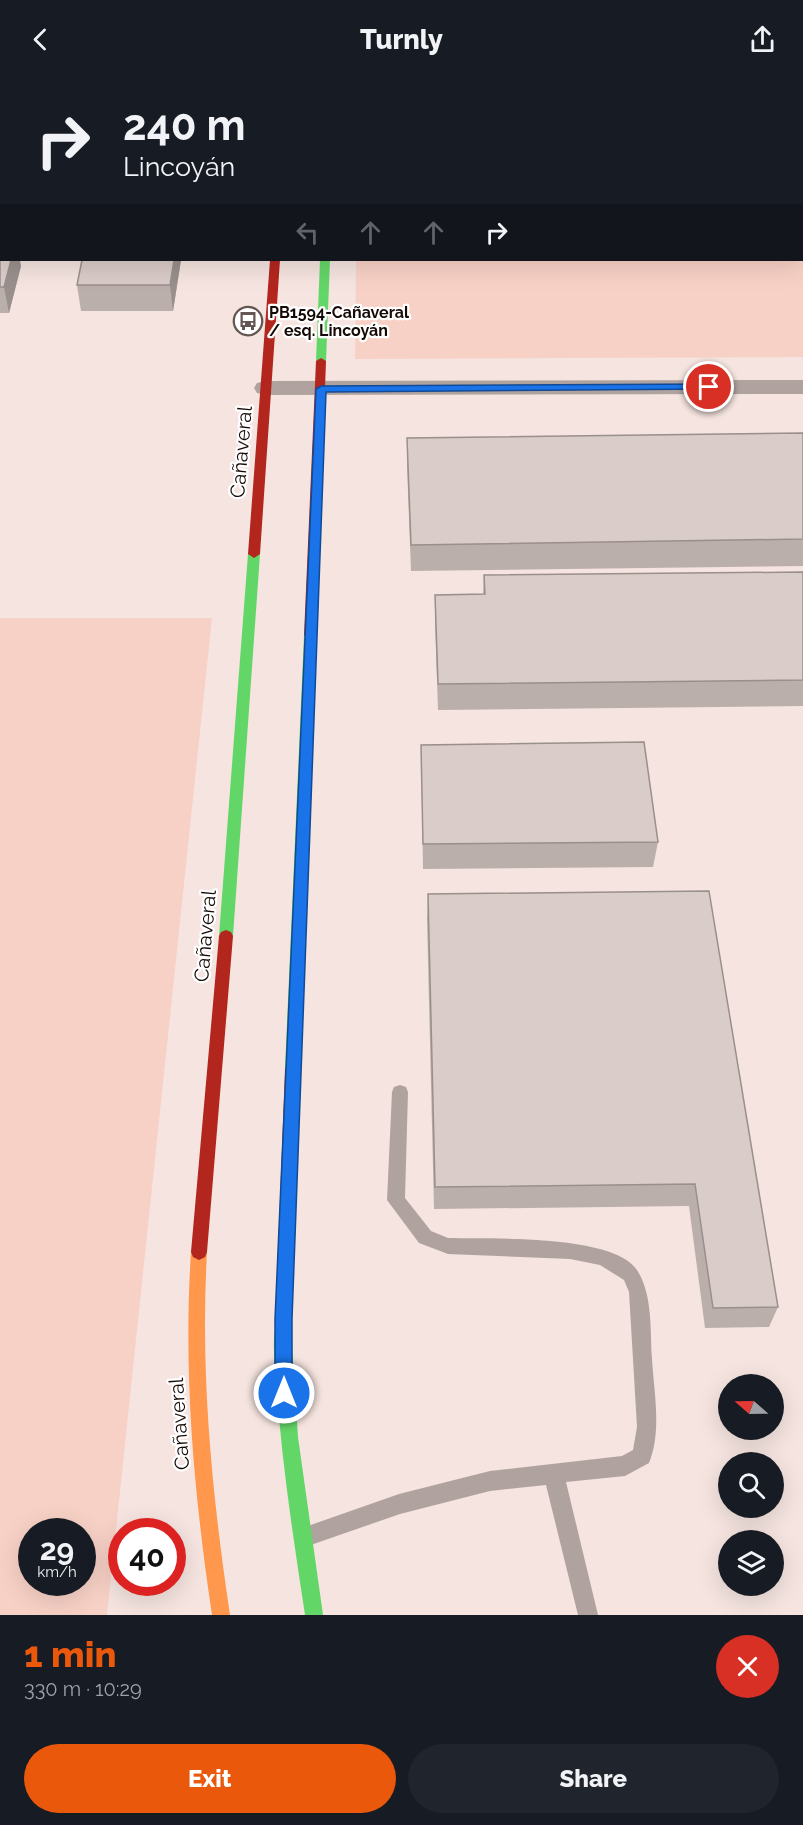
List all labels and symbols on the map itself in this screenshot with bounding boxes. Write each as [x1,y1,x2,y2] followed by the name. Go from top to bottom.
[269,303,410,340] place label: PB1594-Cañaveral / esq. Lincoyán
[232,305,264,337] bus stop icon: PB1594-Cañaveral / esq. Lincoyán
[683,361,734,412] pin
[225,404,257,499] street label: Cañaveral
[189,888,221,983] street label: Cañaveral
[252,1361,316,1425] position arrow
[718,1374,784,1440] north arrow
[164,1377,194,1471] street label: Cañaveral
[108,1518,186,1596] speed limit sign: 40

